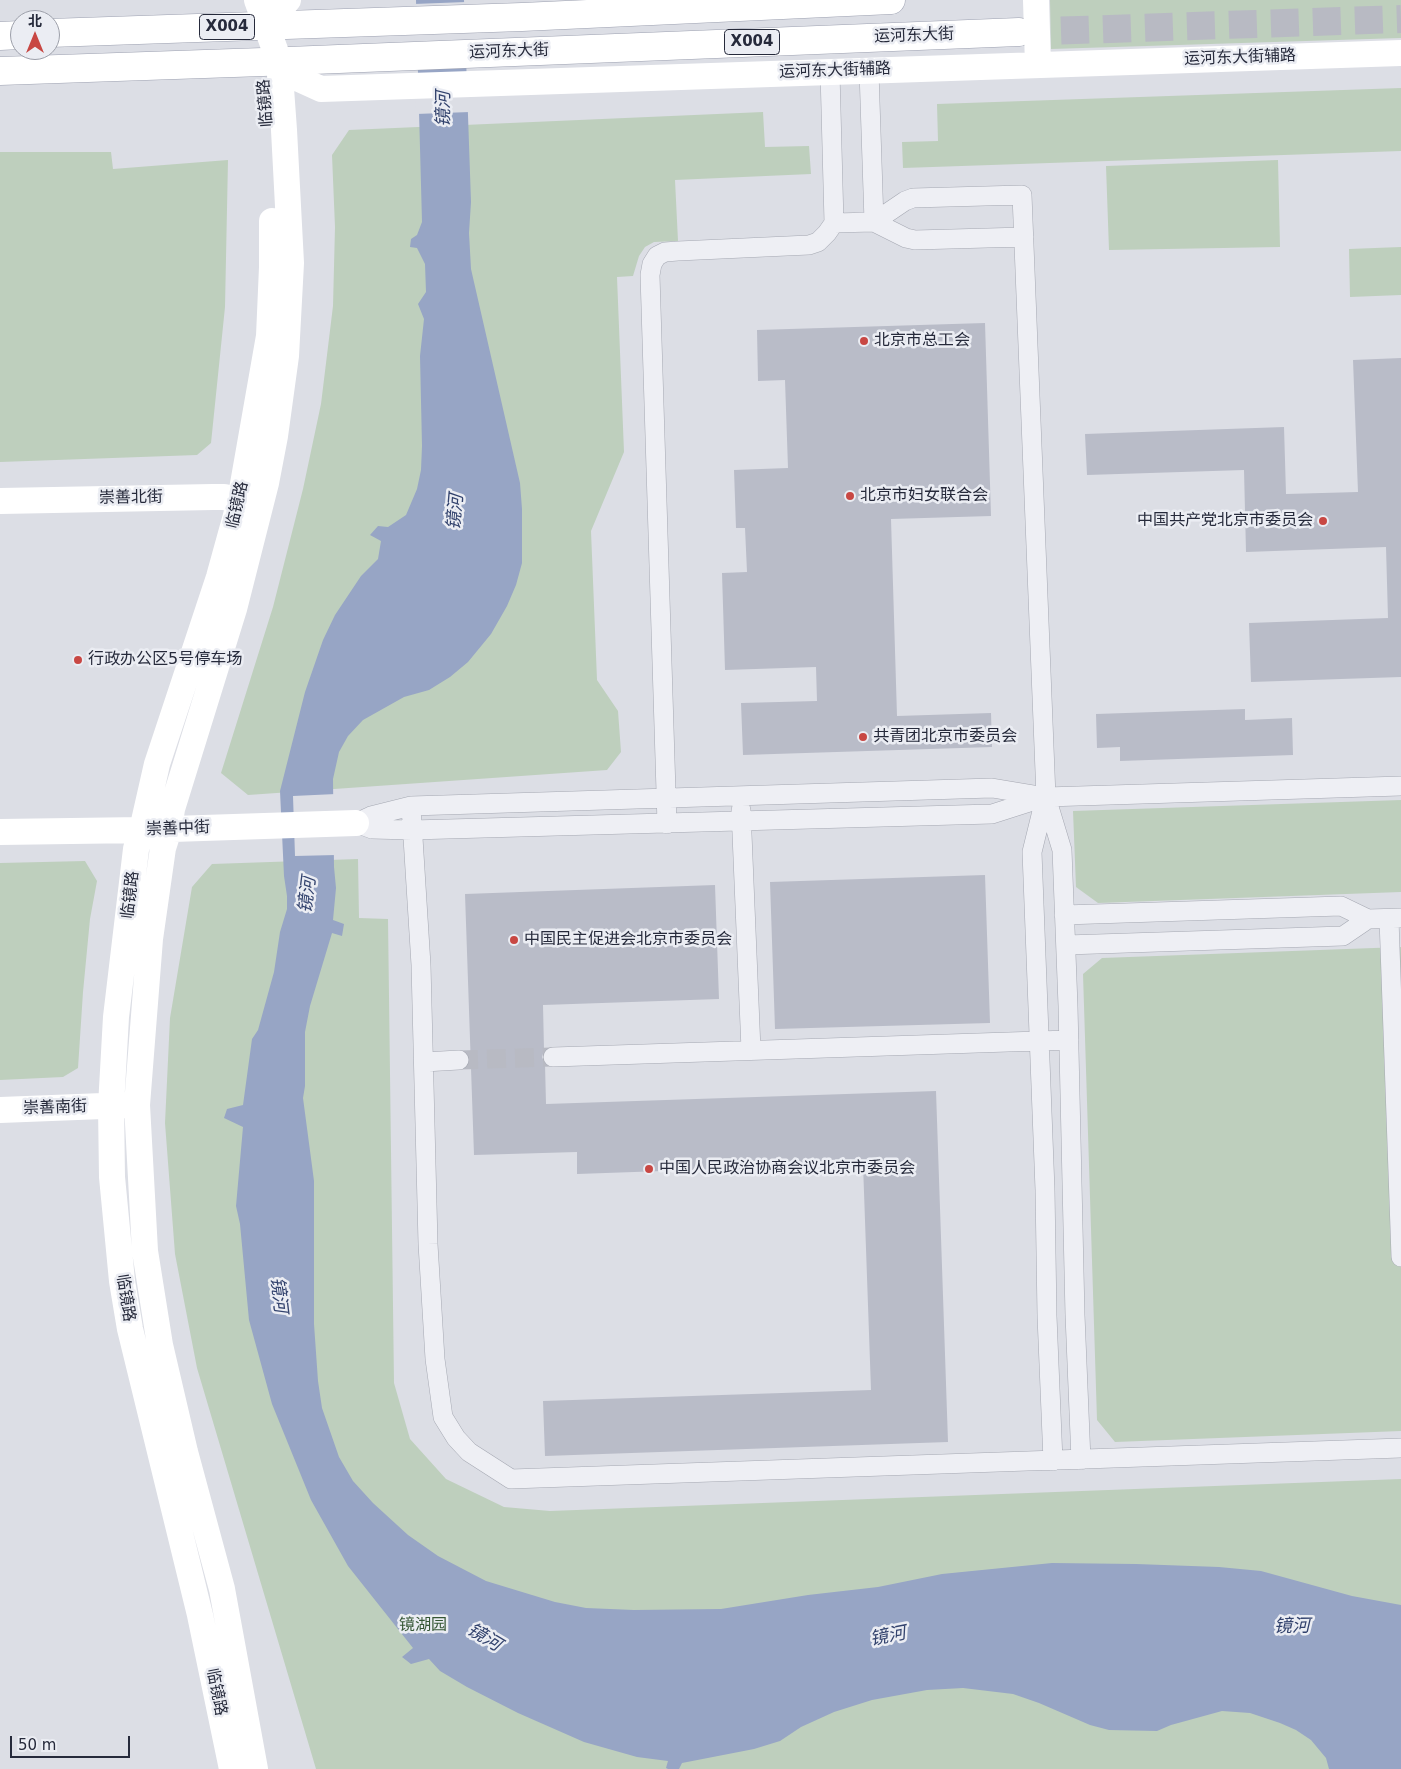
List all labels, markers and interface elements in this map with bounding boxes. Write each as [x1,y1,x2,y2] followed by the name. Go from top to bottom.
[10,10,60,60] north arrow
[28,13,42,29] text: 北
[200,15,254,40] road number: X004
[874,25,954,47] street label: 运河东大街
[724,30,780,54] road number: X004
[469,41,549,63] street label: 运河东大街
[1184,46,1296,70] street label: 运河东大街辅路
[779,59,891,83] street label: 运河东大街辅路
[255,78,277,128] street label: 临镜路
[433,91,455,127] water label: 镜河
[874,331,970,351] place label: 北京市总工会
[858,335,870,347] marker: 北京市总工会
[223,479,253,531] street label: 临镜路
[860,486,988,506] place label: 北京市妇女联合会
[99,488,163,508] street label: 崇善北街
[844,490,856,502] marker: 北京市妇女联合会
[444,493,468,531] water label: 镜河
[1137,511,1313,531] place label: 中国共产党北京市委员会
[1317,515,1329,527] marker: 中国共产党北京市委员会
[88,650,242,670] place label: 行政办公区5号停车场
[72,654,84,666] marker: 行政办公区5号停车场
[873,727,1017,747] place label: 共青团北京市委员会
[857,731,869,743] marker: 共青团北京市委员会
[146,818,210,840] street label: 崇善中街
[119,870,143,920] street label: 临镜路
[295,876,321,914] water label: 镜河
[524,930,732,950] place label: 中国民主促进会北京市委员会
[508,934,520,946] marker: 中国民主促进会北京市委员会
[23,1097,87,1119] street label: 崇善南街
[659,1159,915,1179] place label: 中国人民政治协商会议北京市委员会
[643,1163,655,1175] marker: 中国人民政治协商会议北京市委员会
[112,1273,138,1323] street label: 临镜路
[265,1276,291,1314] water label: 镜河
[399,1616,447,1636] park label: 镜湖园
[1274,1616,1310,1638] water label: 镜河
[463,1619,505,1657] water label: 镜河
[868,1623,908,1651] water label: 镜河
[202,1667,230,1717] street label: 临镜路
[12,1726,132,1758] scale bar
[18,1736,56,1754] text: 50 m

